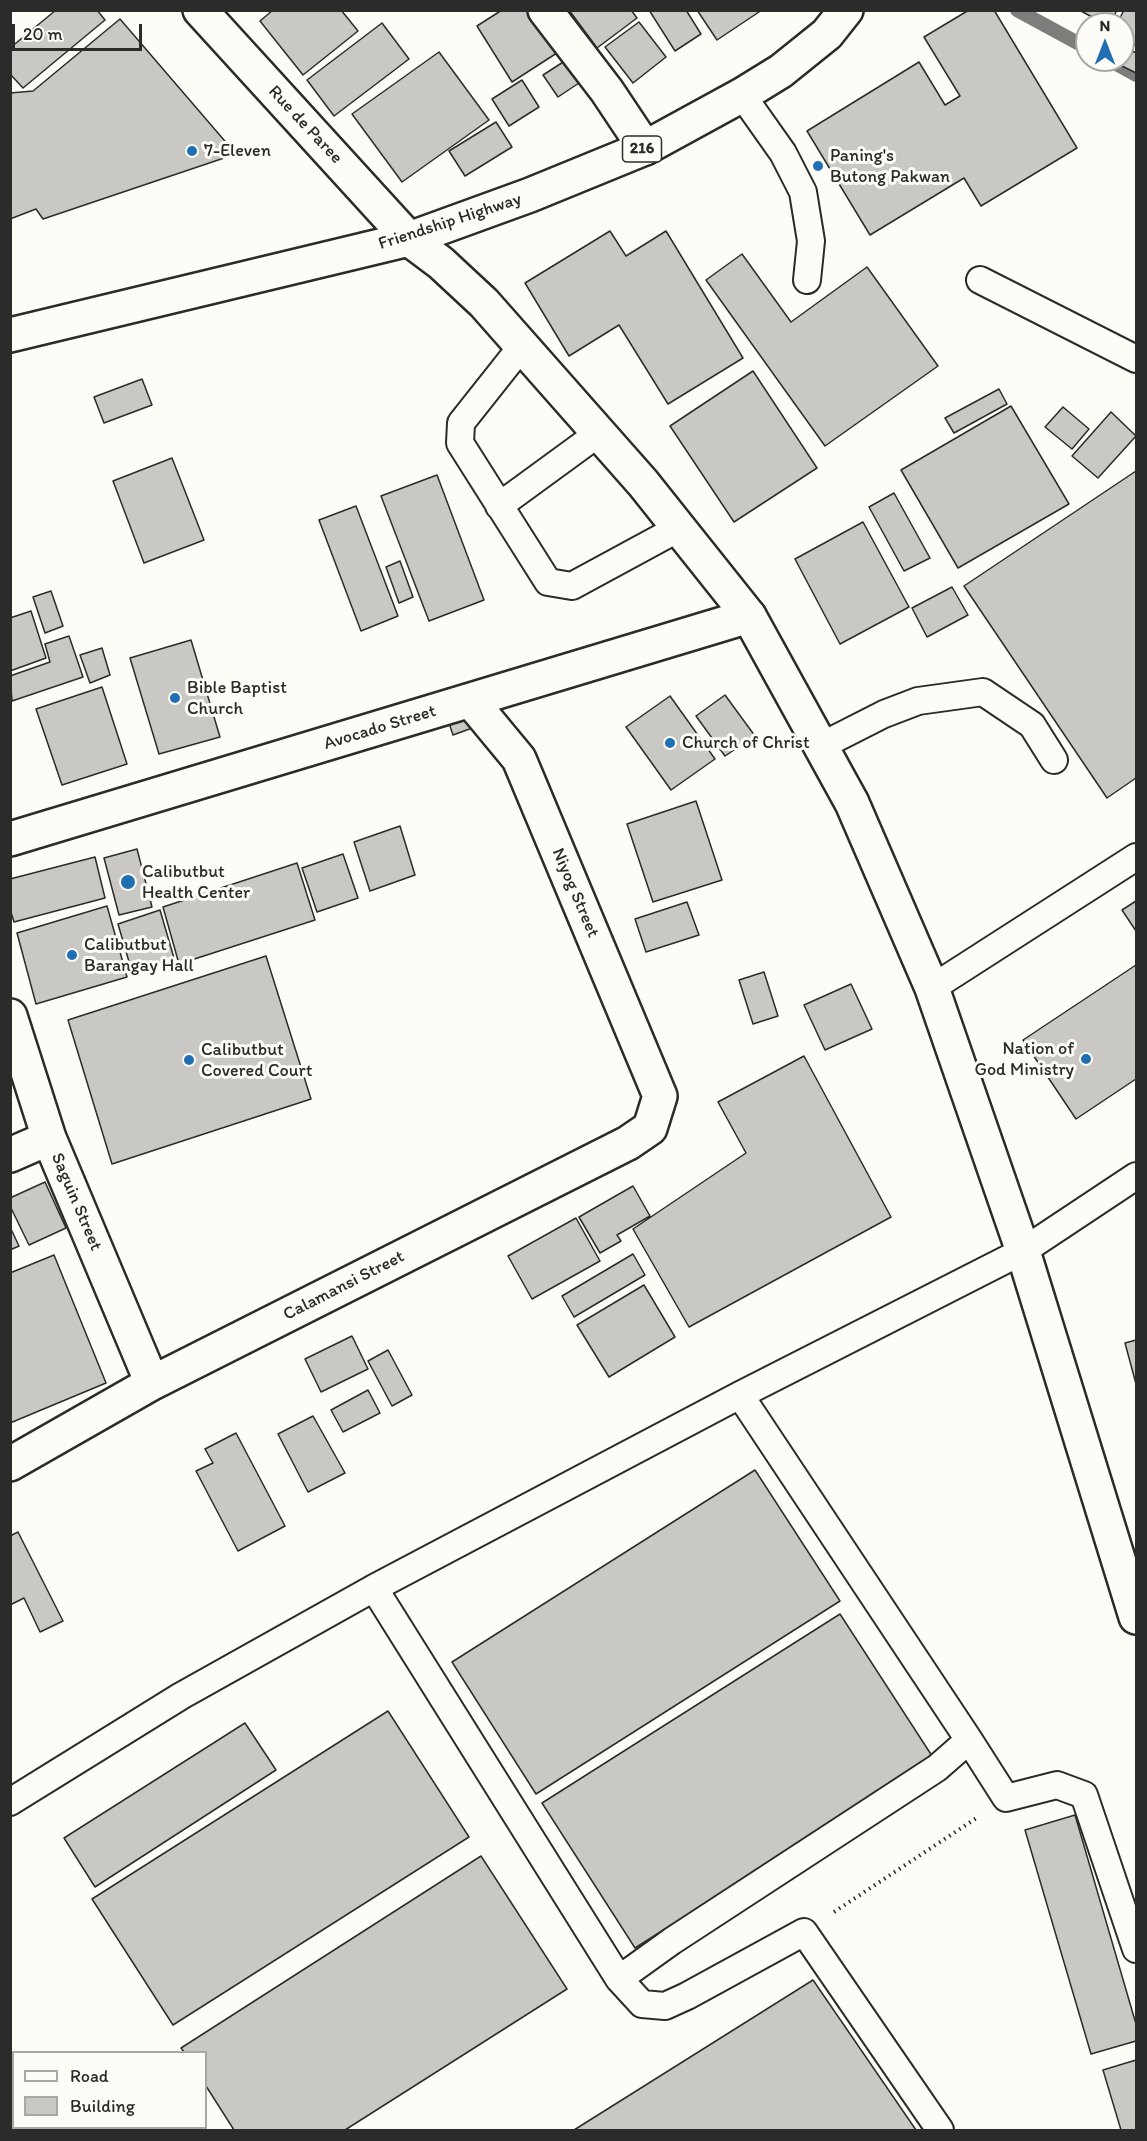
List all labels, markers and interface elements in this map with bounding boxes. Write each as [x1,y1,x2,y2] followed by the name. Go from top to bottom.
[15,12,146,50] scale bar
[1075,12,1135,72] north arrow
[1100,16,1110,35] text: N
[23,23,63,45] text: 20 m
[263,81,347,169] street label: Rue de Paree
[622,136,662,162] road number: 216
[204,140,271,162] place label: 7-Eleven
[185,144,199,158] marker: 7-Eleven
[830,145,950,188] place label: Paning's Butong Pakwan
[811,159,825,173] marker: Paning's Butong Pakwan
[376,189,524,255] street label: Friendship Highway
[187,677,287,720] place label: Bible Baptist Church
[168,691,182,705] marker: Bible Baptist Church
[321,701,439,755] street label: Avocado Street
[682,732,810,754] place label: Church of Christ
[663,736,677,750] marker: Church of Christ
[546,845,604,941] street label: Niyog Street
[142,861,250,904] place label: Calibutbut Health Center
[119,873,137,891] marker: Calibutbut Health Center
[84,934,194,976] place label: Calibutbut Barangay Hall
[65,948,79,962] marker: Calibutbut Barangay Hall
[974,1038,1074,1080] place label: Nation of God Ministry
[201,1039,312,1082] place label: Calibutbut Covered Court
[1079,1052,1093,1066] marker: Nation of God Ministry
[182,1053,196,1067] marker: Calibutbut Covered Court
[46,1150,106,1254] street label: Saguin Street
[280,1246,408,1326] street label: Calamansi Street
[12,2051,207,2129] legend
[70,2065,109,2087] text: Road
[70,2095,135,2117] text: Building

